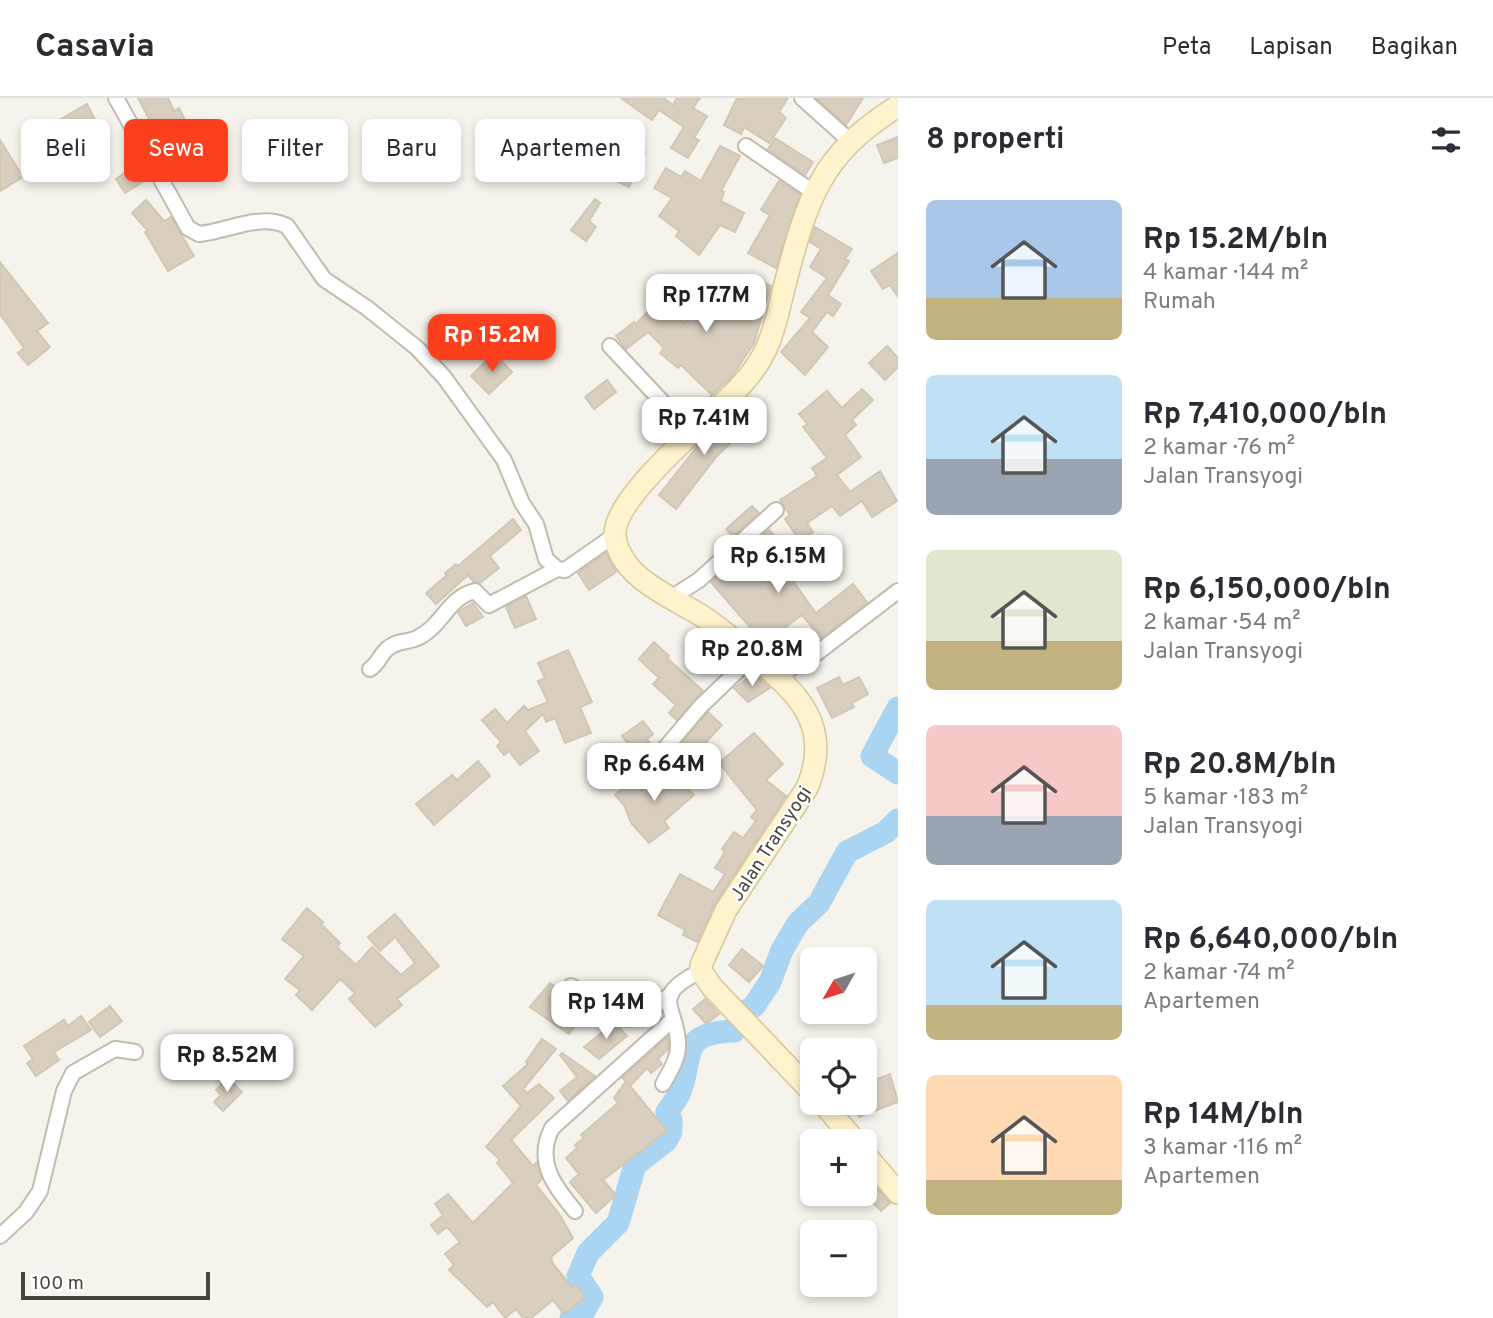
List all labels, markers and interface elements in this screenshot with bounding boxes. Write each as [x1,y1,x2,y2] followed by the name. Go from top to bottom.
[35,27,155,69] text: Casavia
[1162,33,1211,63] text: Peta
[1249,33,1333,63] text: Lapisan
[1371,33,1458,63] text: Bagikan
[21,119,110,182] chip: Beli
[124,119,228,182] chip: Sewa
[242,119,348,182] chip: Filter
[362,119,461,182] chip: Baru
[475,119,645,182] chip: Apartemen
[1427,121,1465,159] icon: filters
[926,122,1065,159] text: 8 properti
[1143,222,1328,259] text: Rp 15.2M/bln
[982,228,1066,312] icon: home
[1143,259,1308,288] text: 4 kamar · 144 m²
[634,274,778,334] pin: Rp 17.7M
[662,282,750,311] text: Rp 17.7M
[1143,288,1216,317] text: Rumah
[420,314,564,374] pin: Rp 15.2M
[444,322,540,351] text: Rp 15.2M
[1143,397,1387,434] text: Rp 7,410,000/bln
[632,398,776,457] pin: Rp 7.41M
[982,403,1066,487] icon: home
[658,405,750,434] text: Rp 7.41M
[1143,434,1295,463] text: 2 kamar · 76 m²
[1143,463,1303,492] text: Jalan Transyogi
[706,536,850,595] pin: Rp 6.15M
[730,543,826,572] text: Rp 6.15M
[1143,572,1391,609] text: Rp 6,150,000/bln
[982,578,1066,662] icon: home
[1143,609,1301,638] text: 2 kamar · 54 m²
[680,628,824,688] pin: Rp 20.8M
[701,636,803,665] text: Rp 20.8M
[1143,638,1303,667] text: Jalan Transyogi
[582,744,726,803] pin: Rp 6.64M
[1143,747,1336,784] text: Rp 20.8M/bln
[603,751,705,780] text: Rp 6.64M
[982,753,1066,837] icon: home
[726,782,818,906] street label: Jalan Transyogi
[1143,784,1308,813] text: 5 kamar · 183 m²
[1143,813,1303,842] text: Jalan Transyogi
[1143,922,1398,959] text: Rp 6,640,000/bln
[982,928,1066,1012] icon: home
[800,947,877,1024] north arrow
[800,947,877,1297] map controls
[1143,959,1295,988] text: 2 kamar · 74 m²
[549,982,663,1041] pin: Rp 14M
[1143,988,1260,1017] text: Apartemen
[567,989,645,1018] text: Rp 14M
[155,1034,299,1094] pin: Rp 8.52M
[800,1038,877,1115] button: locate
[176,1042,278,1071] text: Rp 8.52M
[1143,1097,1304,1134] text: Rp 14M/bln
[982,1103,1066,1187] icon: home
[800,1129,877,1206] button: +
[1143,1134,1302,1163] text: 3 kamar · 116 m²
[1143,1163,1260,1192] text: Apartemen
[800,1220,877,1297] button: −
[21,1269,210,1301] scale bar
[32,1272,84,1296] text: 100 m

